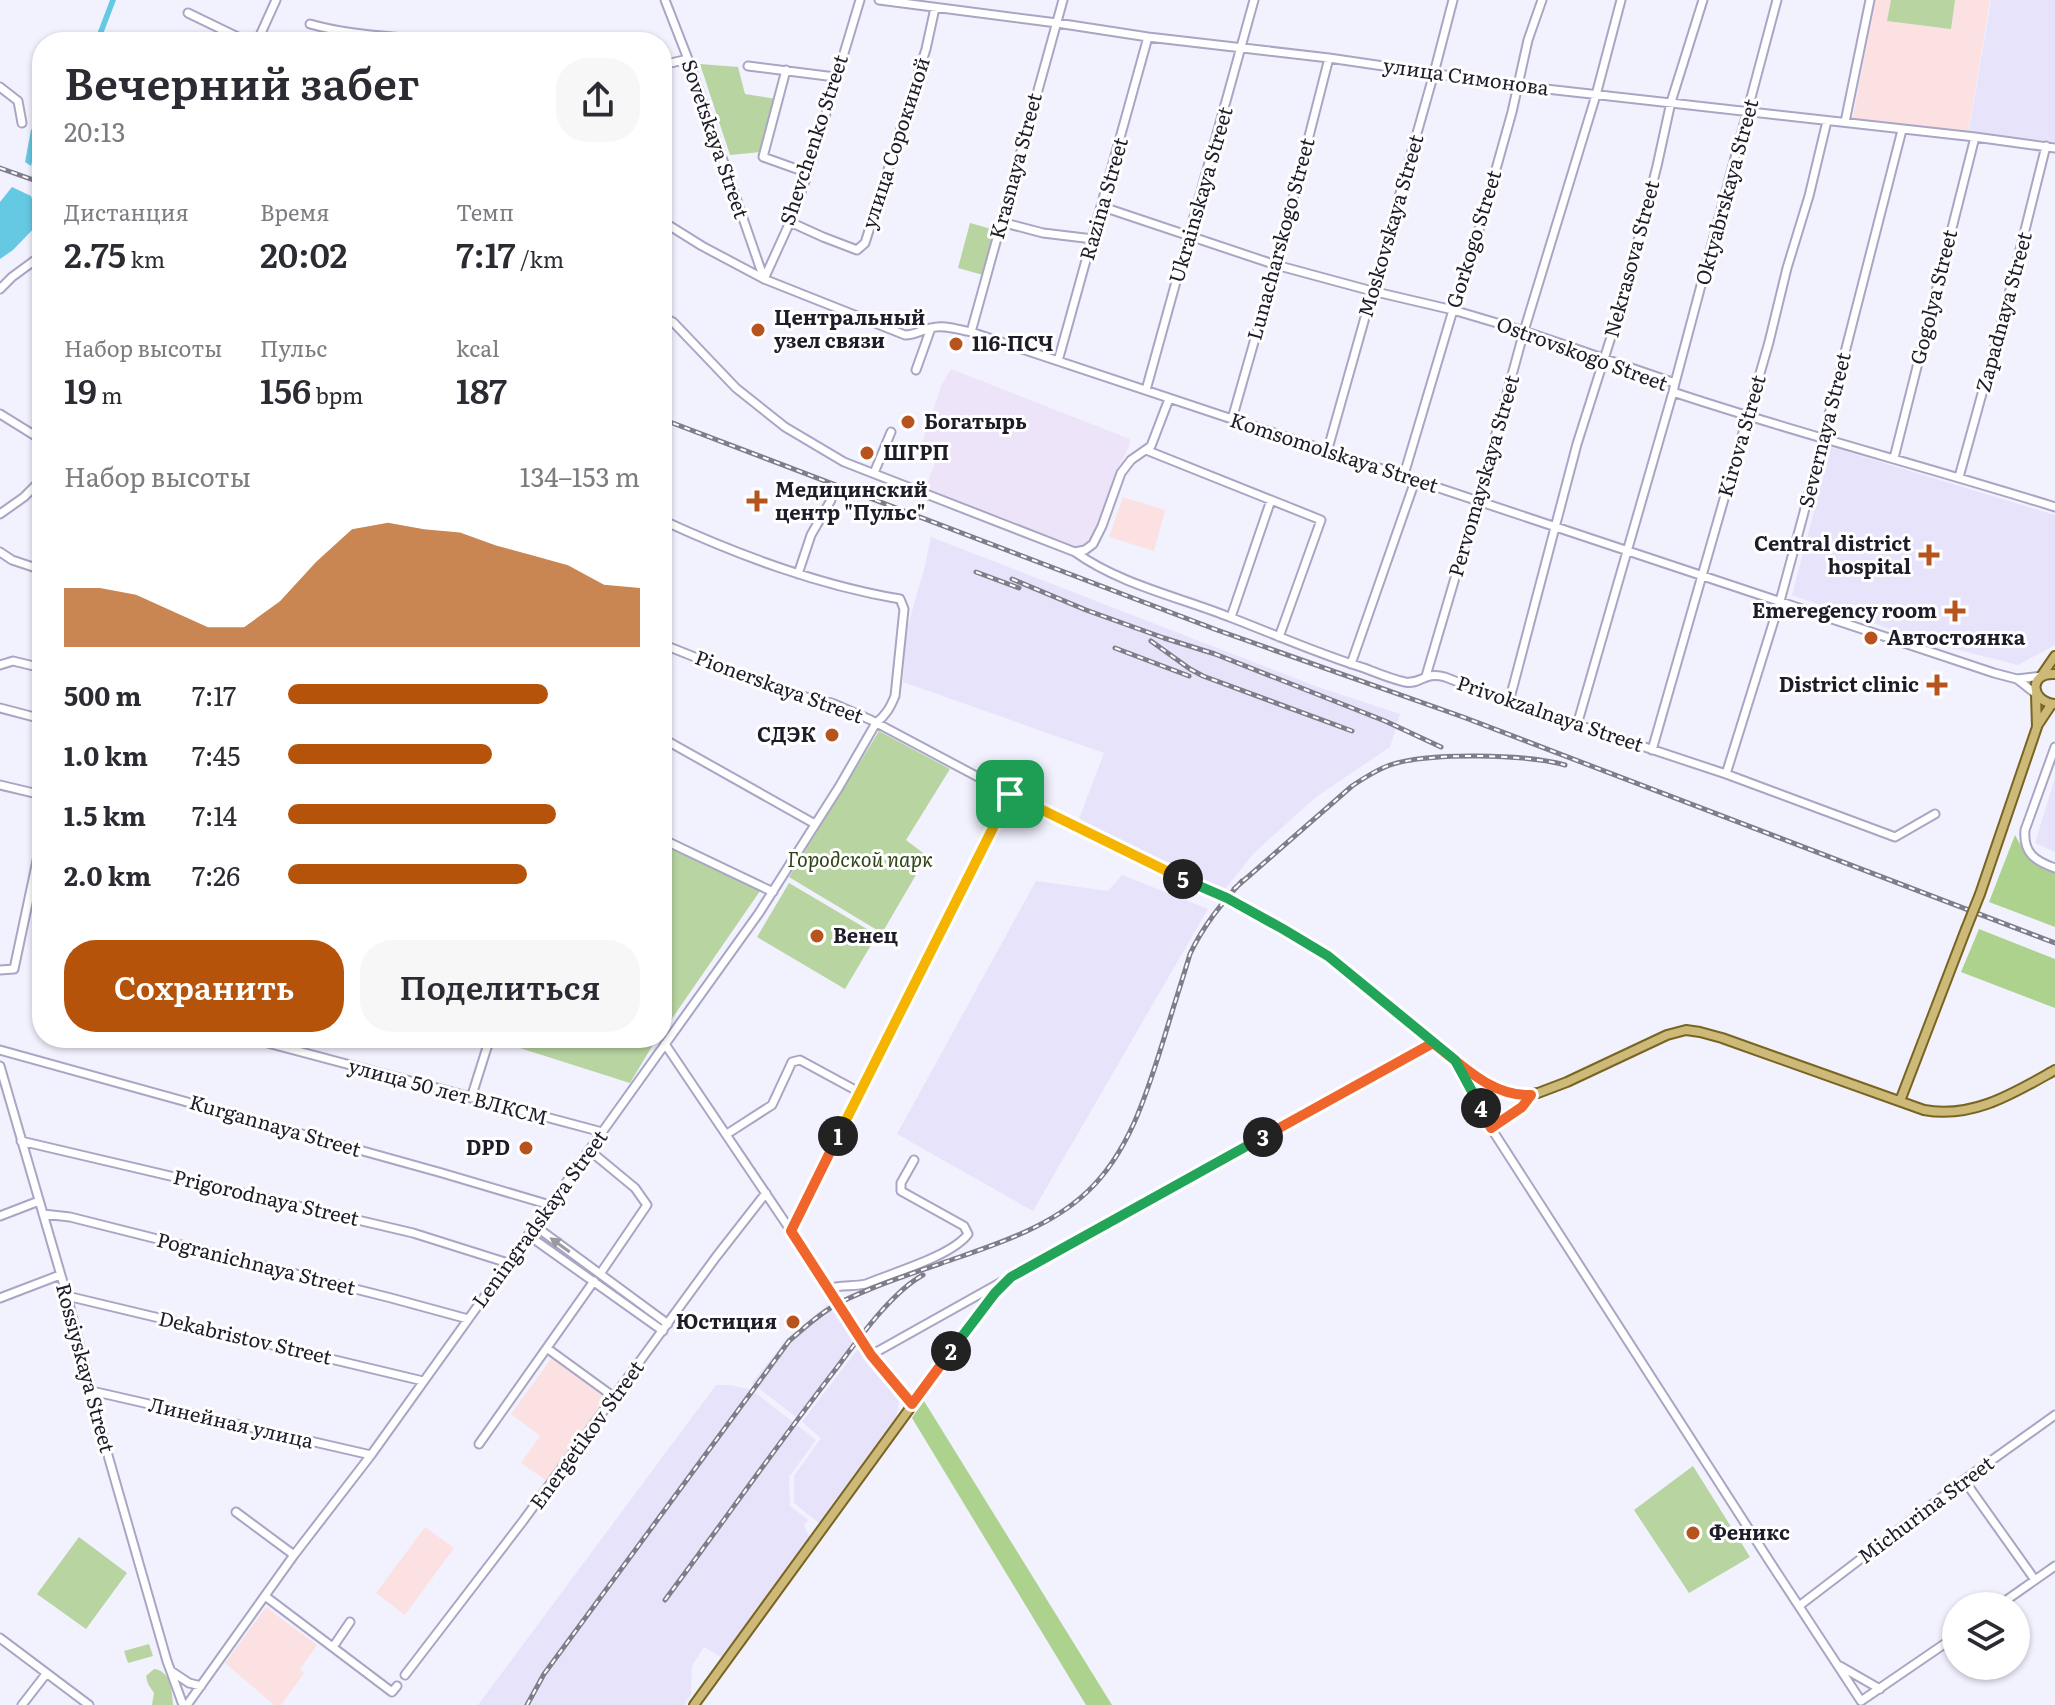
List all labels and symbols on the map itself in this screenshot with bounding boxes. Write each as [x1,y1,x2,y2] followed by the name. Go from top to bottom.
[1381,49,1551,102] street label: улица Симонова
[770,50,854,229] street label: Shevchenko Street
[852,53,936,232] street label: улица Сорокиной
[676,55,758,222] street label: Sovetskaya Street
[980,89,1048,242] street label: Krasnaya Street
[1686,95,1764,288] street label: Oktyabrskaya Street
[1160,103,1239,286] street label: Ukrainskaya Street
[1349,130,1430,320] street label: Moskovskaya Street
[1070,133,1134,263] street label: Razina Street
[1238,134,1321,343] street label: Lunacharskogo Street
[1437,166,1507,311] street label: Gorkogo Street
[1595,176,1666,341] street label: Nekrasova Street
[1901,226,1963,367] street label: Gogolya Street
[1966,228,2038,395] street label: Zapadnaya Street
[774,301,925,354] place label: Центральный узел связи
[1493,307,1672,397] street label: Ostrovskogo Street
[749,321,767,339] marker: Центральный узел связи
[972,327,1054,357] place label: 116-ПСЧ
[947,335,965,353] marker: 116-ПСЧ
[1789,349,1857,510] street label: Severnaya Street
[1439,371,1525,580] street label: Pervomayskaya Street
[1708,371,1772,500] street label: Kirova Street
[1227,403,1443,499] street label: Komsomolskaya Street
[924,405,1027,435] place label: Богатырь
[899,413,917,431] marker: Богатырь
[883,436,949,466] place label: ШГРП
[858,444,876,462] marker: ШГРП
[775,473,928,526] place label: Медицинский центр "Пульс"
[746,490,768,512] marker: Медицинский центр "Пульс"
[1754,527,1911,580] place label: Central district hospital
[1918,544,1940,566] marker: Central district hospital
[1752,594,1937,624] place label: Emeregency room
[1944,600,1966,622] marker: Emeregency room
[1887,621,2026,651] place label: Автостоянка
[1862,629,1880,647] marker: Автостоянка
[691,641,868,730] street label: Pionerskaya Street
[1453,666,1648,758] street label: Privokzalnaya Street
[1779,668,1919,698] place label: District clinic
[1926,674,1948,696] marker: District clinic
[757,718,817,748] place label: СДЭК
[823,726,841,744] marker: СДЭК
[976,760,1044,828] pin
[787,843,933,873] park label: Городской парк
[1163,859,1203,899] pin: 5
[833,919,899,949] place label: Венец
[808,927,826,945] marker: Венец
[345,1049,552,1131] street label: улица 50 лет ВЛКСМ
[186,1085,365,1163] street label: Kurgannaya Street
[1461,1088,1501,1128] pin: 4
[818,1116,858,1156] pin: 1
[1243,1117,1283,1157] pin: 3
[463,1123,613,1313] street label: Leningradskaya Street
[466,1131,510,1161] place label: DPD
[517,1139,535,1157] marker: DPD
[171,1160,362,1232] street label: Prigorodnaya Street
[154,1223,359,1301] street label: Pogranichnaya Street
[549,1237,571,1253] one-way arrow
[50,1279,124,1456] street label: Rossiyskaya Street
[156,1302,335,1371] street label: Dekabristov Street
[676,1305,777,1335] place label: Юстиция
[784,1313,802,1331] marker: Юстиция
[931,1331,971,1371] pin: 2
[521,1353,650,1514] street label: Energetikov Street
[146,1388,317,1455] street label: Линейная улица
[1851,1447,1999,1569] street label: Michurina Street
[1709,1516,1790,1546] place label: Феникс
[1684,1524,1702,1542] marker: Феникс

